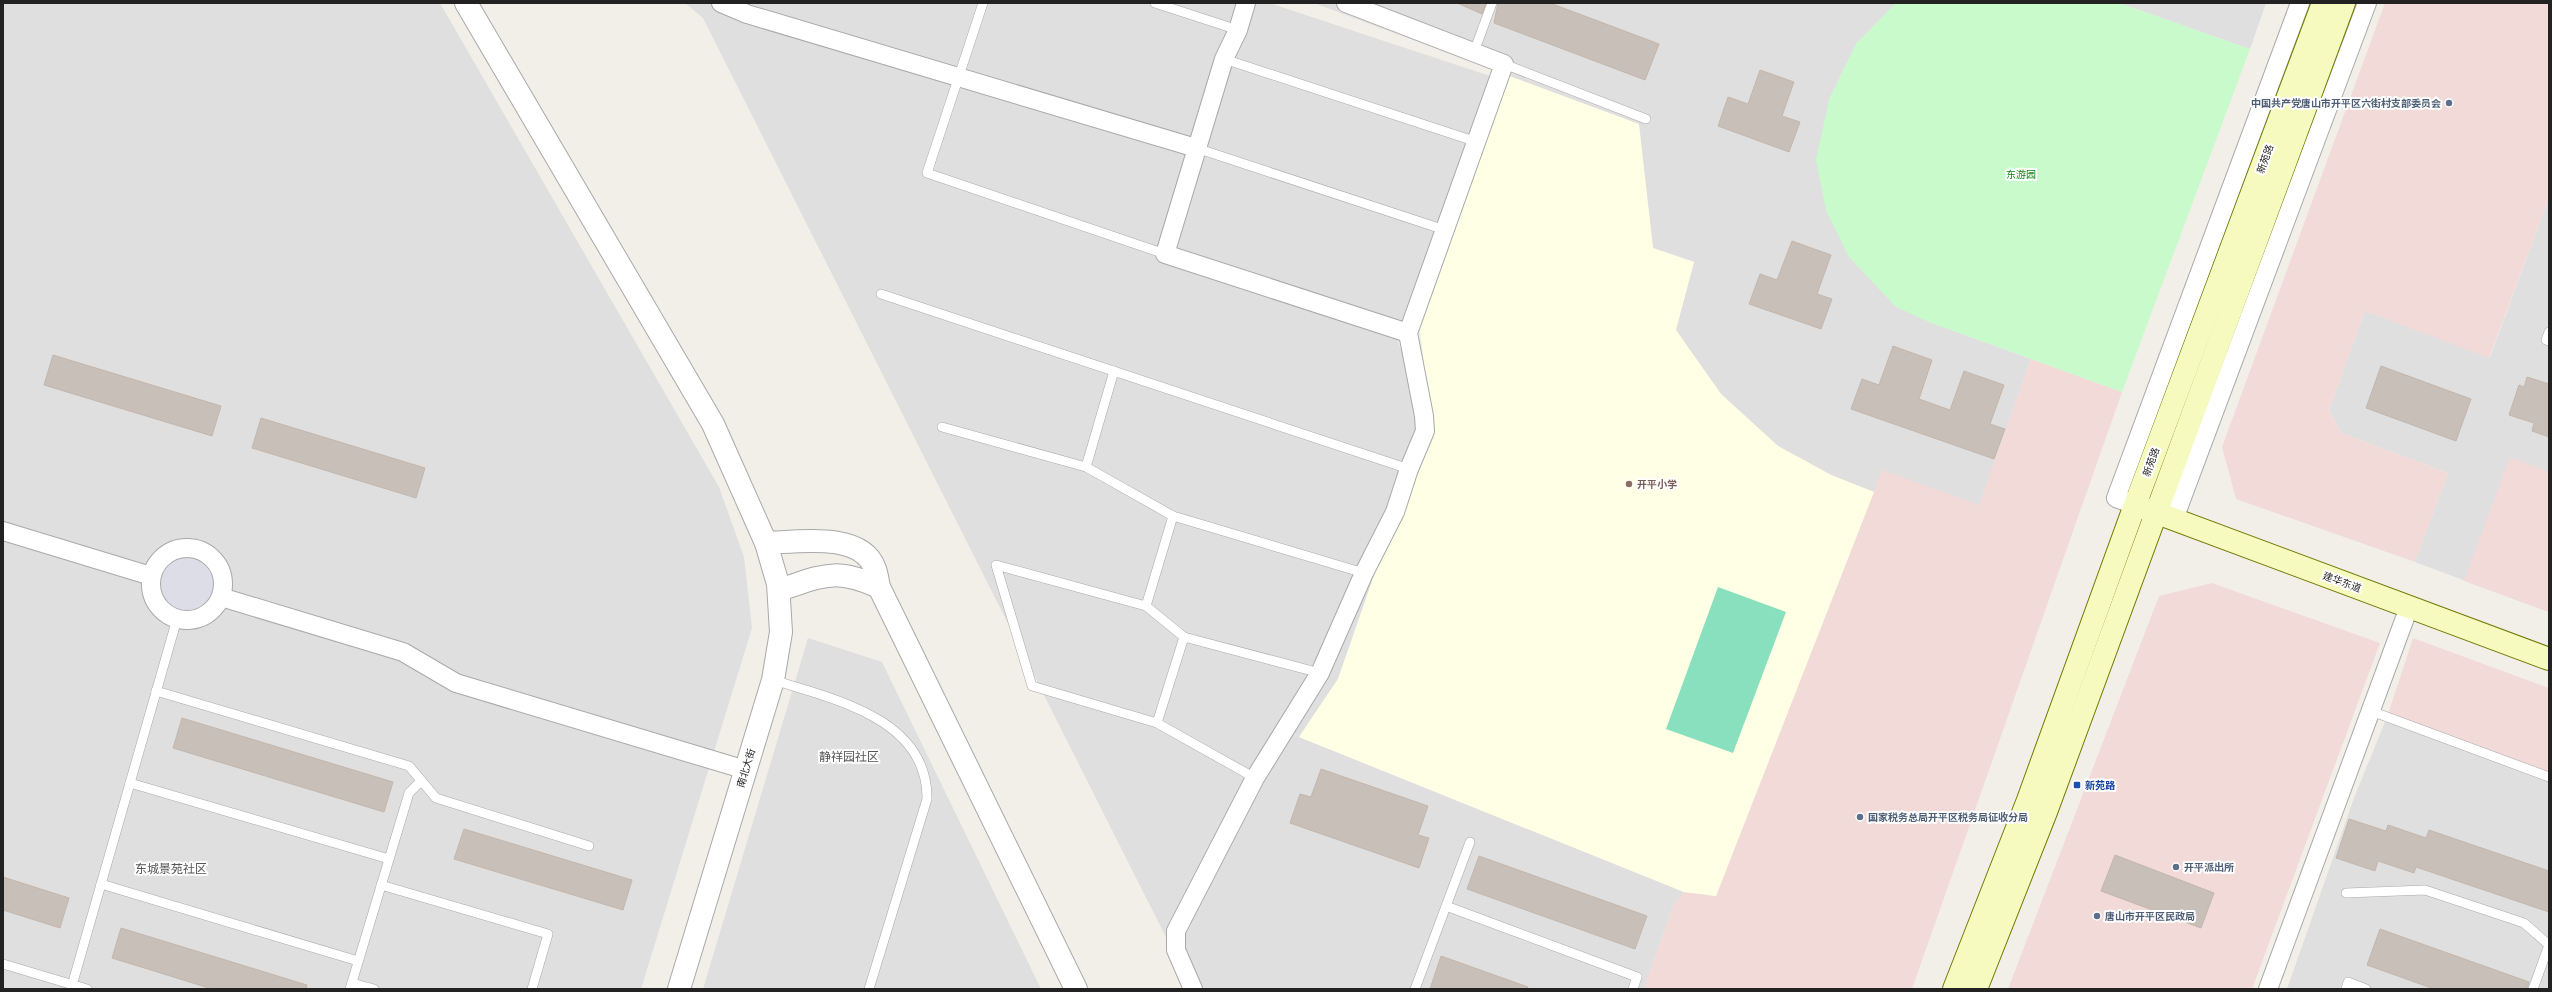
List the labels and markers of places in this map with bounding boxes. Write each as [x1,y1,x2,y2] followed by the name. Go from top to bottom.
[2251,97,2441,109] place label: 中国共产党唐山市开平区六街村支部委员会
[2444,98,2454,108] marker: 中国共产党唐山市开平区六街村支部委员会
[1624,479,1634,489] marker: 开平小学
[1637,479,1677,490] place label: 开平小学
[2072,780,2082,790] marker: 新苑路
[2085,780,2116,791] place label: 新苑路
[1868,811,2028,823] place label: 国家税务总局开平区税务局征收分局
[1855,812,1865,822] marker: 国家税务总局开平区税务局征收分局
[2171,862,2181,872] marker: 开平派出所
[2184,862,2234,873] place label: 开平派出所
[2092,911,2102,921] marker: 唐山市开平区民政局
[2105,911,2195,922] place label: 唐山市开平区民政局

